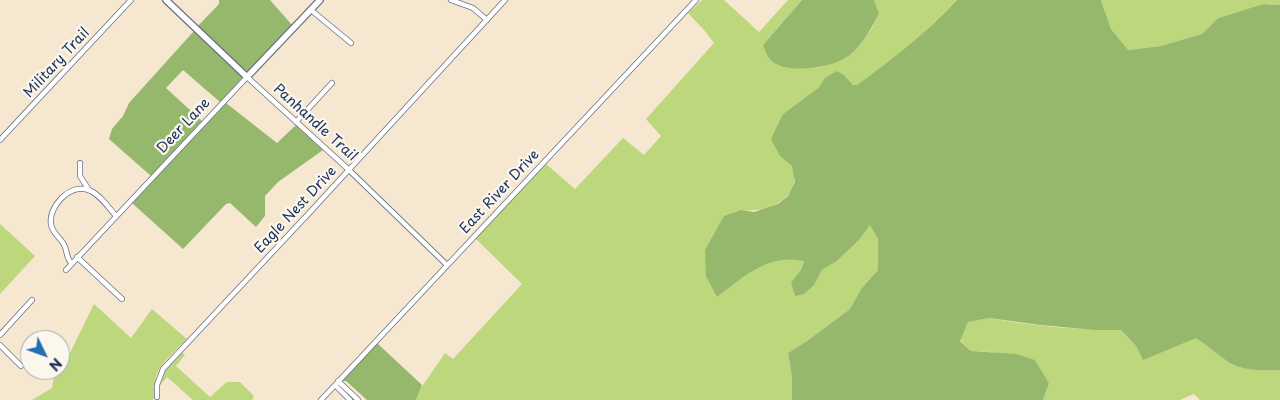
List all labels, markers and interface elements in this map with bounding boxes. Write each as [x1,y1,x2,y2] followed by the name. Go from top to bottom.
[21,25,93,101] street label: Military Trail
[270,81,360,165] street label: Panhandle Trail
[154,95,214,157] street label: Deer Lane
[457,147,543,237] street label: East River Drive
[252,163,340,257] street label: Eagle Nest Drive
[20,330,70,380] north arrow
[44,354,67,376] text: N

